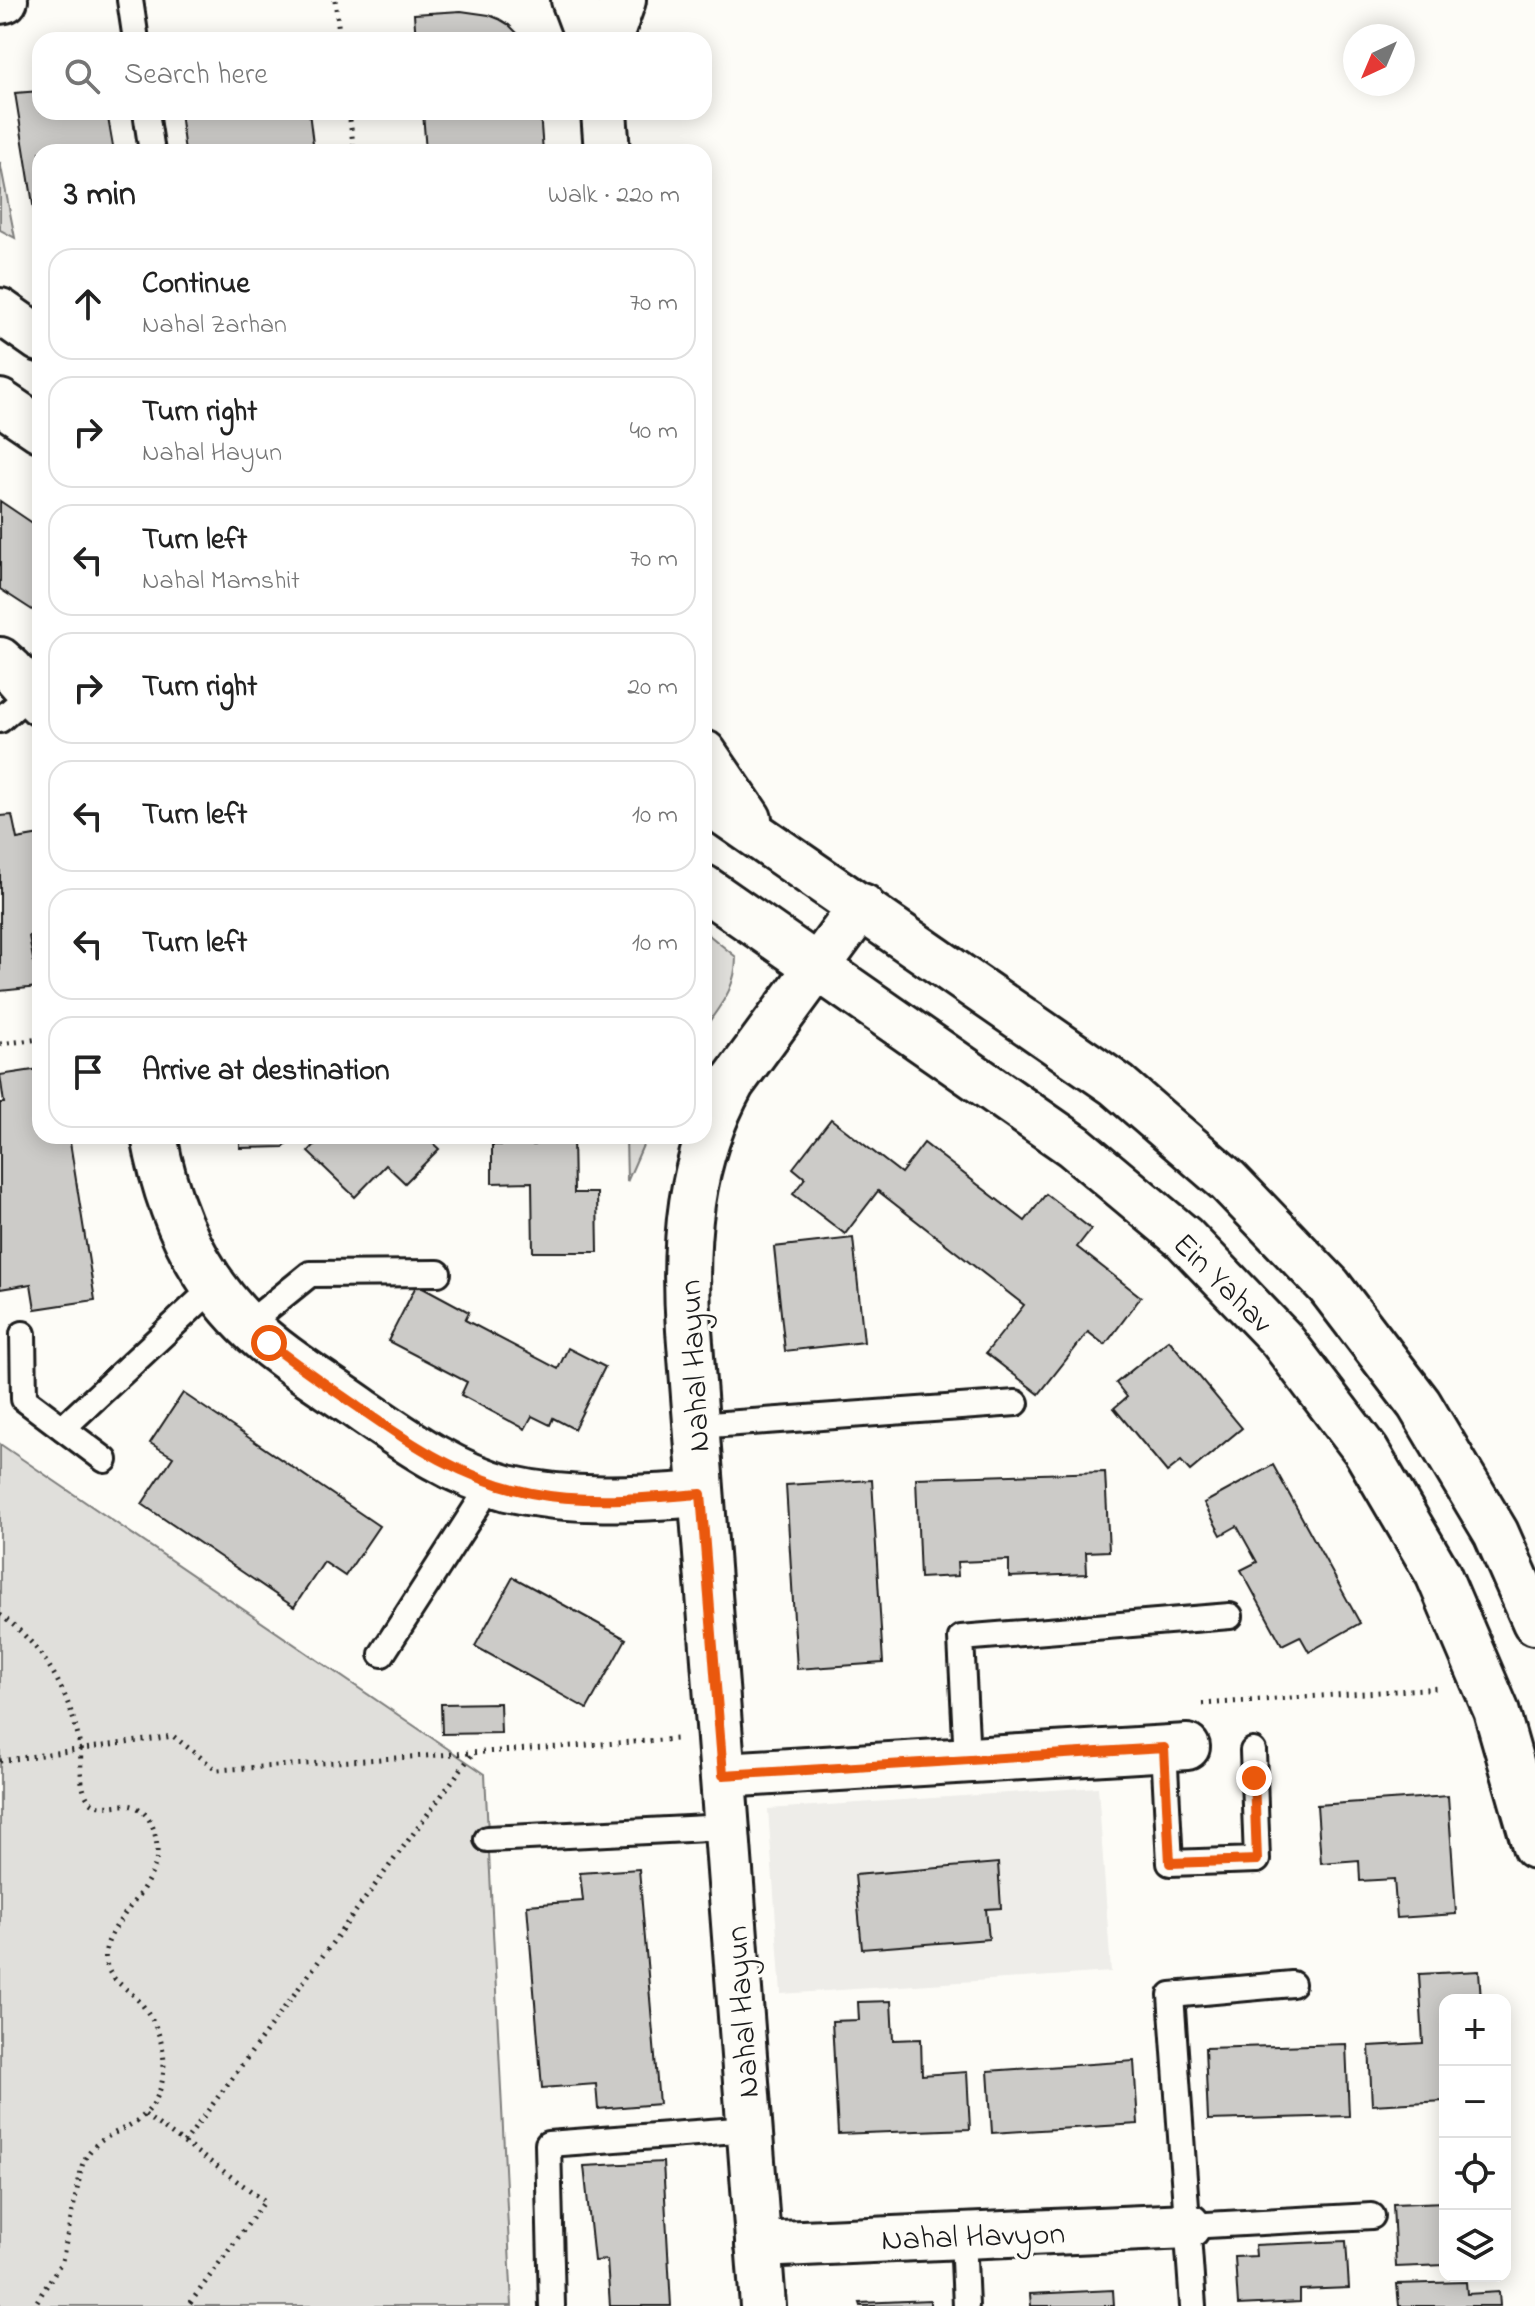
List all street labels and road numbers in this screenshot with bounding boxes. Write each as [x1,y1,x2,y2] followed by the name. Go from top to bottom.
[1160,1223,1283,1346] street label: Ein Yahav
[669,1279,724,1453] street label: Nahal Hayun
[715,1924,774,2099] street label: Nahal Hayun
[880,2212,1066,2265] street label: Nahal Havyon

